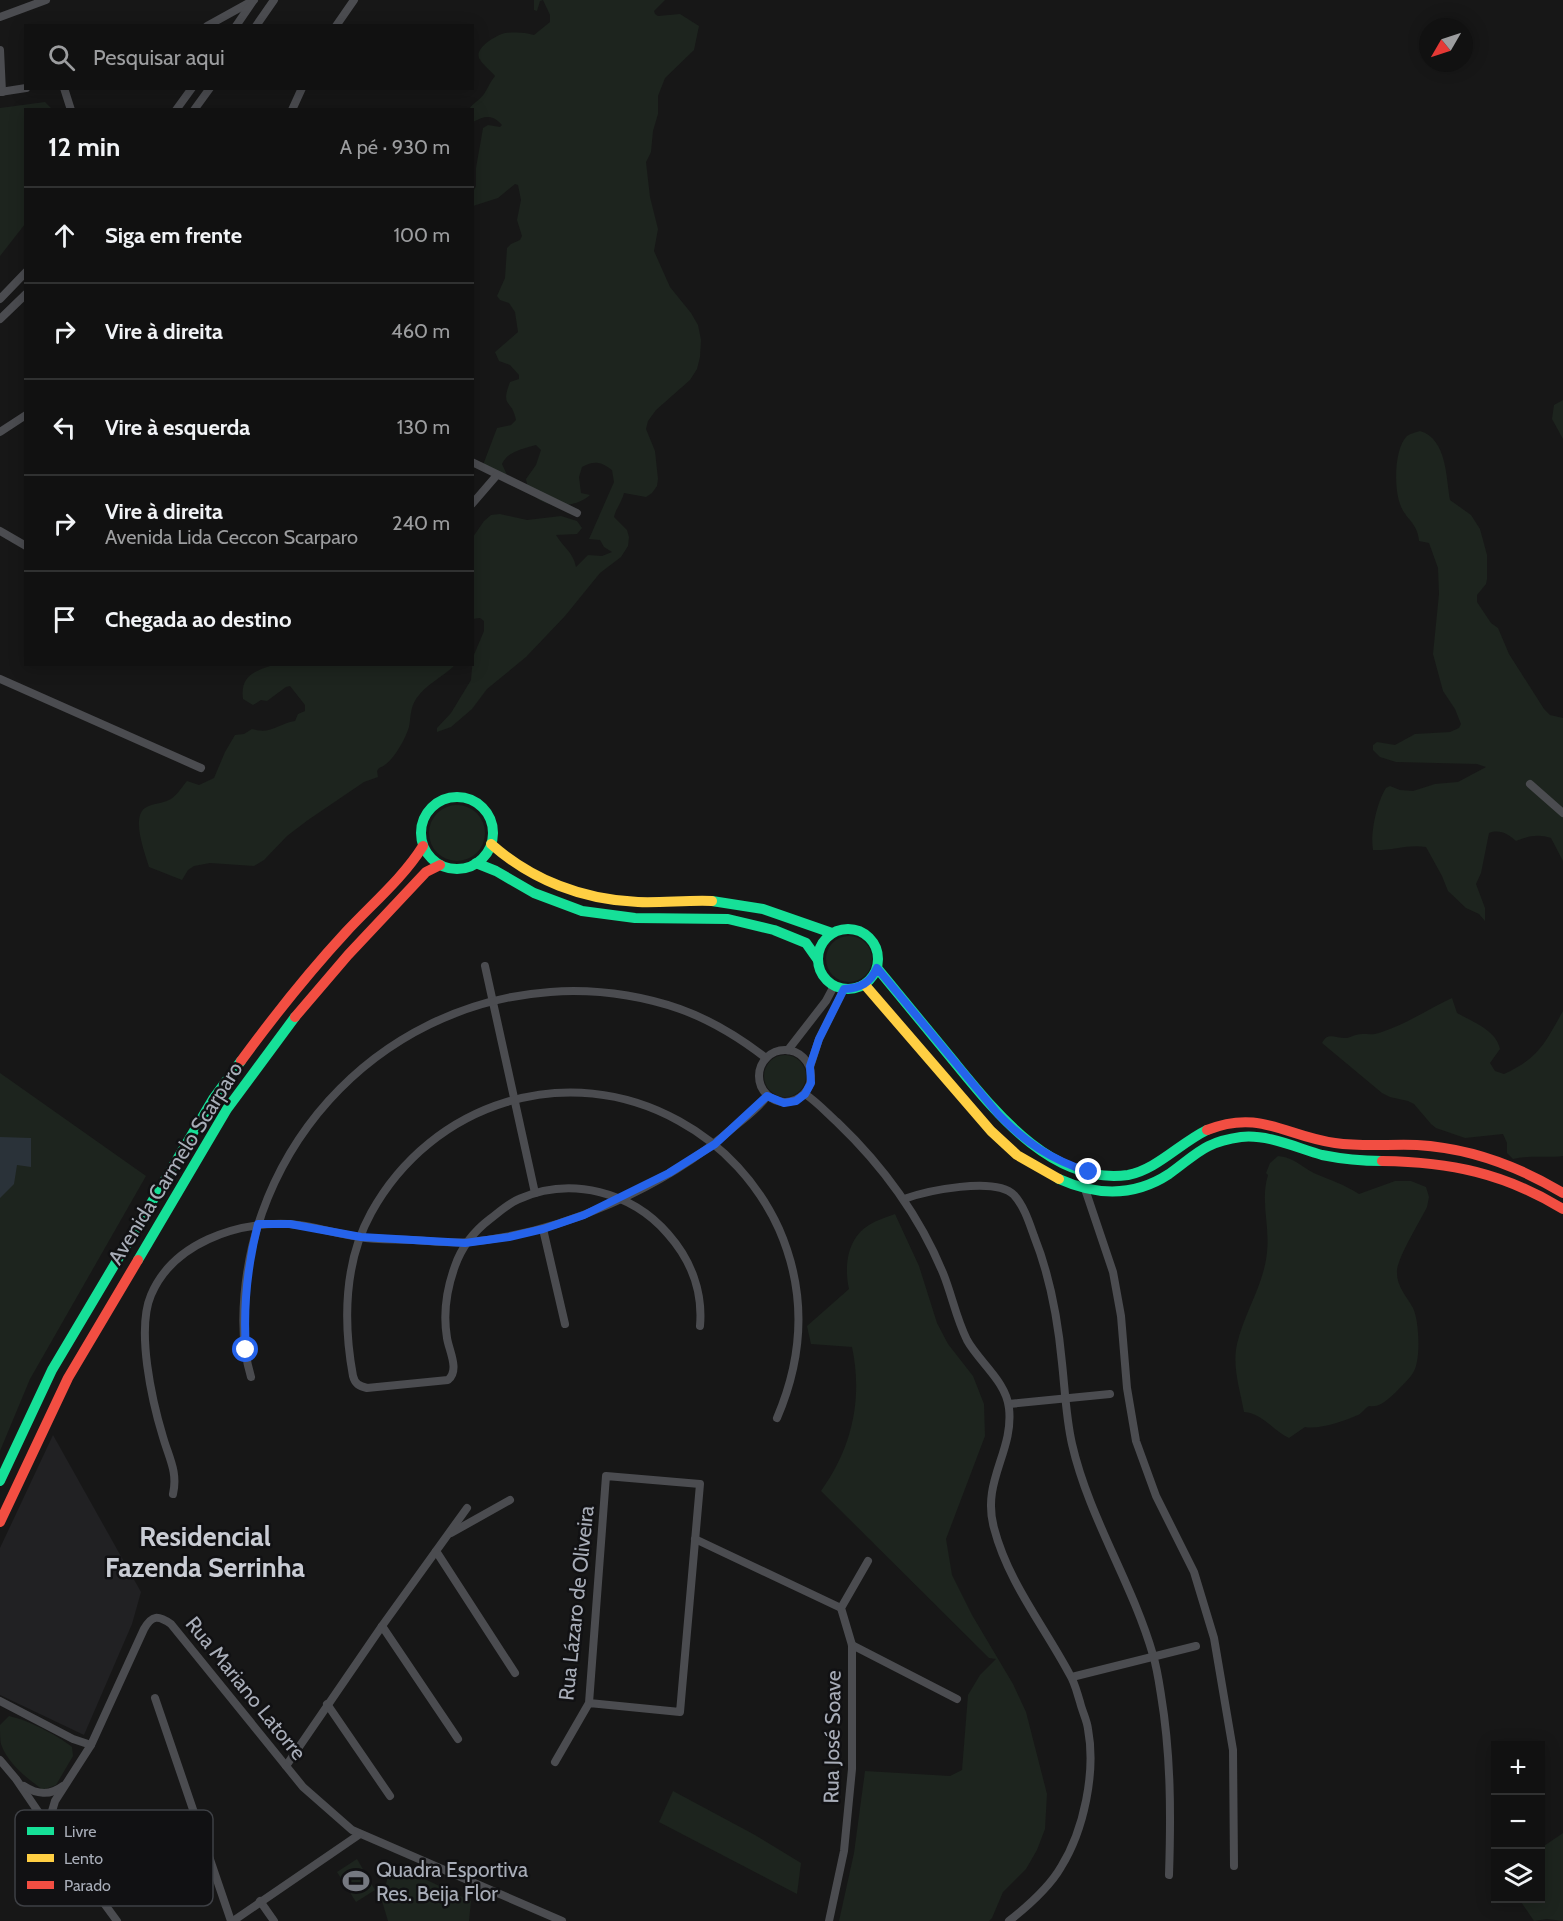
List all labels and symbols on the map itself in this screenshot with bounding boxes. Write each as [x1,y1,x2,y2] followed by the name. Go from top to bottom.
[1419,18,1473,72] north arrow
[102,1057,248,1269] street label: Avenida Carmelo Scarparo
[1075,1158,1101,1184] route end
[232,1336,258,1362] route start
[553,1504,599,1702] street label: Rua Lázaro de Oliveira
[105,1520,306,1584] district label: Residencial Fazenda Serrinha
[181,1611,312,1765] street label: Rua Mariano Latorre
[818,1670,846,1804] street label: Rua José Soave
[15,1810,213,1906] legend
[64,1822,96,1841] text: Livre
[64,1849,103,1868] text: Lento
[376,1857,528,1907] place label: Quadra Esportiva Res. Beija Flor
[341,1866,371,1896] sports icon: Quadra Esportiva Res. Beija Flor
[64,1876,111,1895] text: Parado

